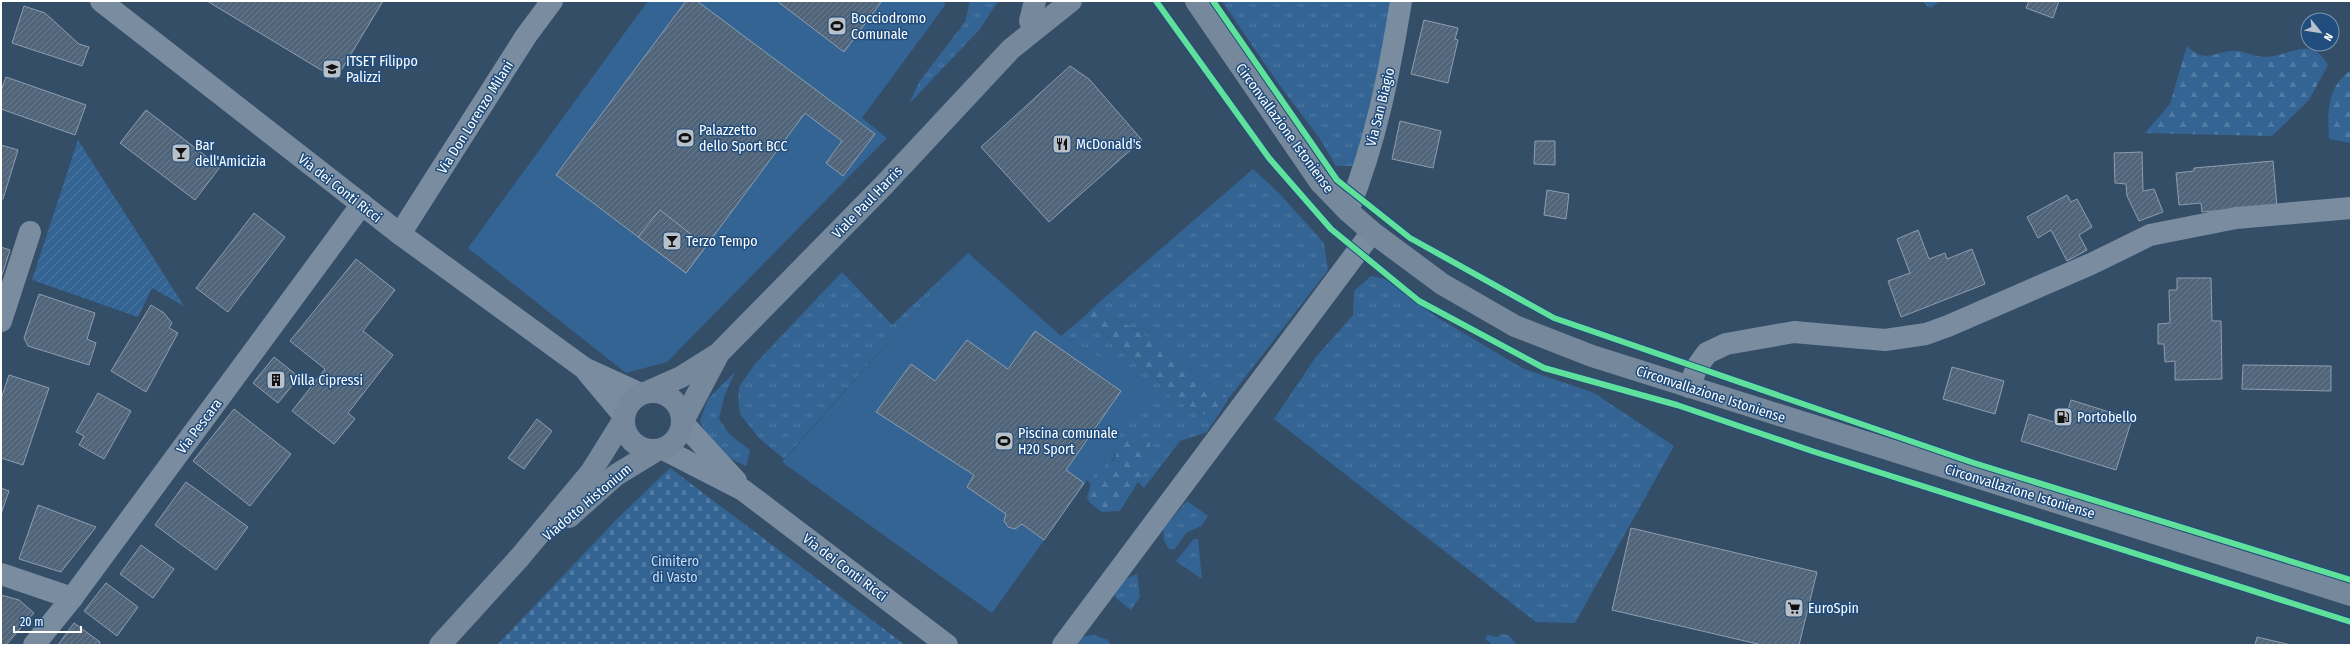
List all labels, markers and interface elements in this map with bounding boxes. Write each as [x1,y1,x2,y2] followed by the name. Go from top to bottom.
[851,10,926,43] place label: Bocciodromo Comunale
[2300,12,2340,52] north arrow
[826,15,848,37] sports icon: Bocciodromo Comunale
[2321,31,2336,43] text: N
[346,53,418,86] place label: ITSET Filippo Palizzi
[321,58,343,80] school or university icon: ITSET Filippo Palizzi
[434,58,517,177] street label: Via Don Lorenzo Milani
[1232,60,1337,196] street label: Circonvallazione Istoniense
[1362,66,1398,148] street label: Via San Biagio
[699,122,788,155] place label: Palazzetto dello Sport BCC
[674,127,696,149] sports icon: Palazzetto dello Sport BCC
[1051,133,1073,155] restaurant icon: McDonald's
[1076,136,1141,153] place label: McDonald's
[195,137,266,170] place label: Bar dell'Amicizia
[170,142,192,164] bar icon: Bar dell'Amicizia
[294,150,385,226] street label: Via dei Conti Ricci
[829,163,906,242] street label: Viale Paul Harris
[661,230,683,252] bar icon: Terzo Tempo
[686,233,758,250] place label: Terzo Tempo
[1634,362,1788,427] street label: Circonvallazione Istoniense
[265,369,287,391] building icon: Villa Cipressi
[290,372,363,389] place label: Villa Cipressi
[173,395,226,457] street label: Via Pescara
[2052,406,2074,428] fuel station icon: Portobello
[2077,409,2137,426] place label: Portobello
[1018,425,1118,458] place label: Piscina comunale H20 Sport
[993,430,1015,452] sports icon: Piscina comunale H20 Sport
[539,460,635,544] street label: Viadotto Histonium
[1943,461,2097,522] street label: Circonvallazione Istoniense
[799,530,890,605] street label: Via dei Conti Ricci
[651,553,699,586] park label: Cimitero di Vasto
[1783,597,1805,619] supermarket icon: EuroSpin
[1808,600,1859,617] place label: EuroSpin
[14,608,81,634] scale bar
[20,615,44,629] text: 20 m

